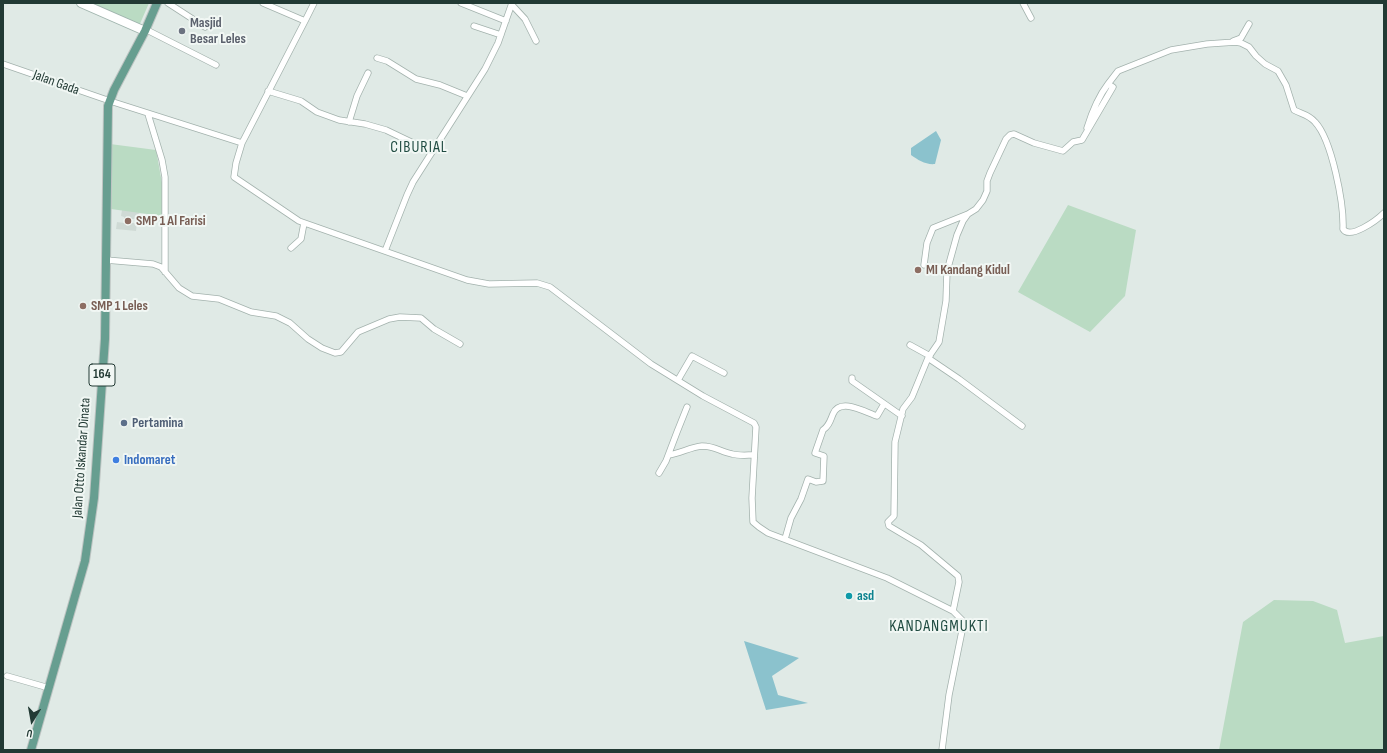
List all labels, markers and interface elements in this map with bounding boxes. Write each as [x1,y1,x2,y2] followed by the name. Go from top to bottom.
[190,15,246,48] place label: Masjid Besar Leles
[177,26,187,36] marker: Masjid Besar Leles
[31,67,81,99] street label: Jalan Gada
[390,138,448,158] district label: CIBURIAL
[136,213,206,229] place label: SMP 1 Al Farisi
[123,216,133,226] marker: SMP 1 Al Farisi
[926,262,1010,278] place label: MI Kandang Kidul
[913,265,923,275] marker: MI Kandang Kidul
[91,298,148,314] place label: SMP 1 Leles
[78,301,88,311] marker: SMP 1 Leles
[89,364,115,386] road number: 164
[69,397,95,519] street label: Jalan Otto Iskandar Dinata
[132,415,183,431] place label: Pertamina
[119,418,129,428] marker: Pertamina
[124,452,175,468] place label: Indomaret
[111,455,121,465] marker: Indomaret
[857,588,874,604] place label: asd
[844,591,854,601] marker: asd
[889,617,989,637] district label: KANDANGMUKTI
[12,701,52,741] north arrow
[26,726,34,740] text: U

